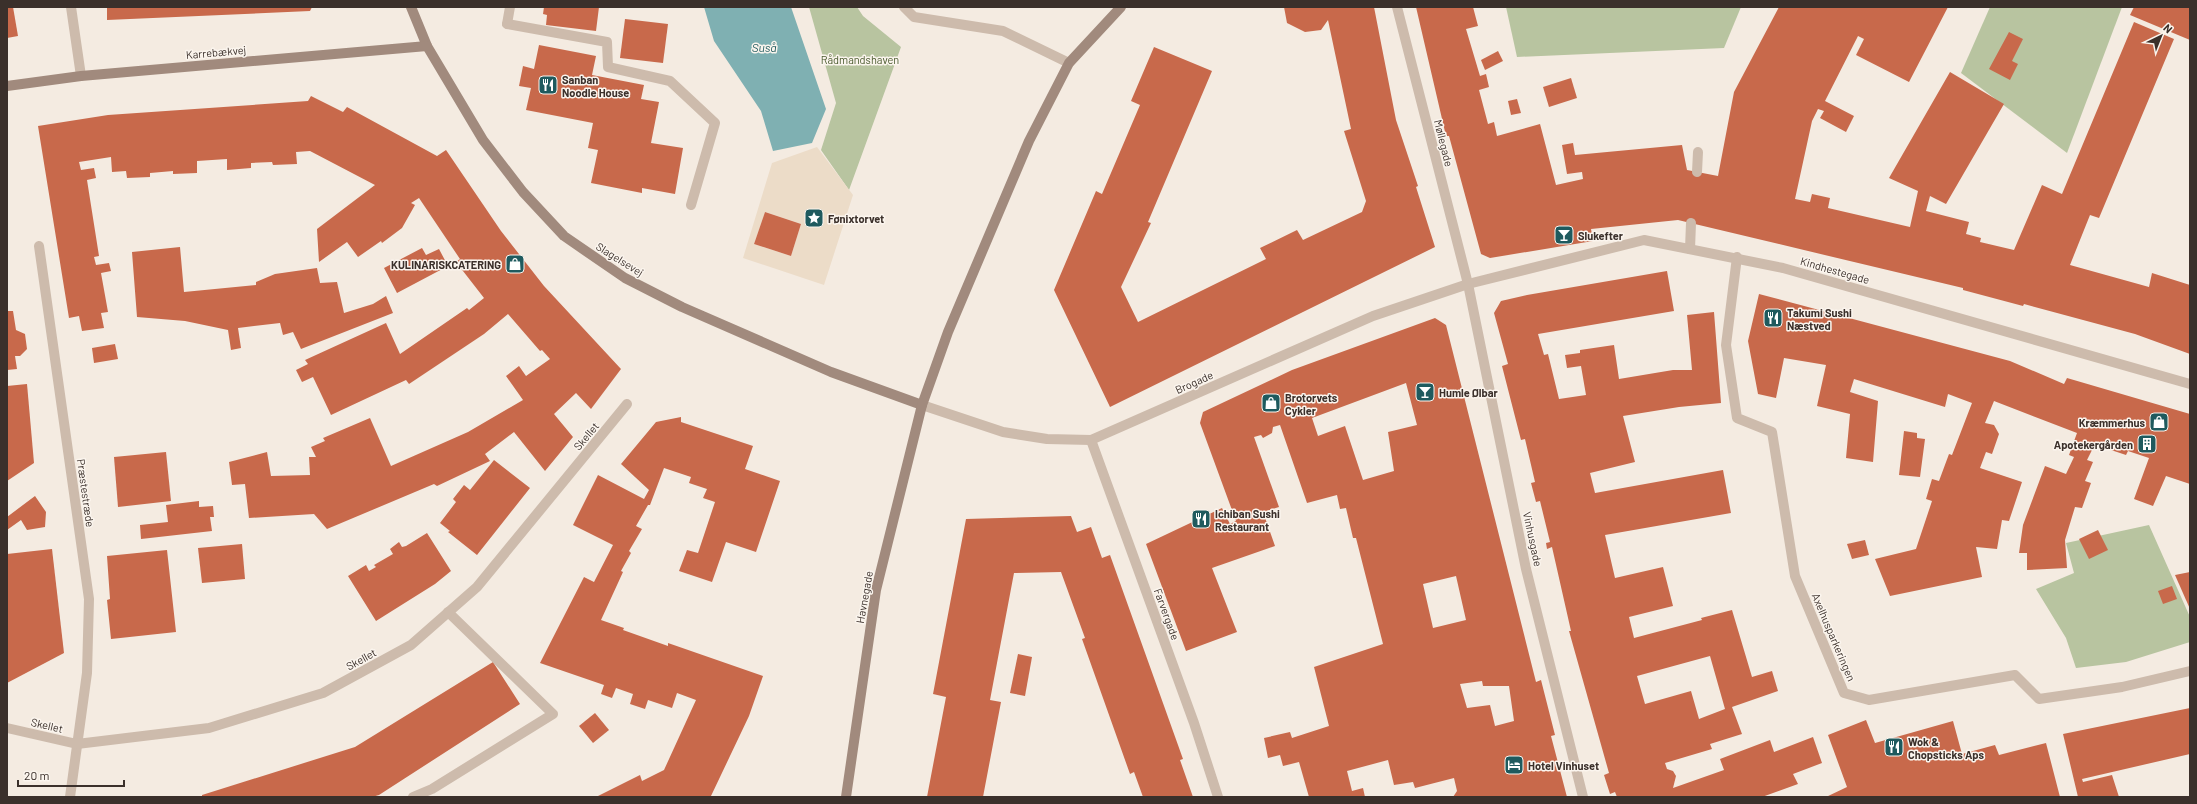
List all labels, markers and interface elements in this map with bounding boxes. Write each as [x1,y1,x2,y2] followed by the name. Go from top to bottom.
[2141,16,2181,56] north arrow
[2161,21,2175,36] text: N
[752,40,776,54] water label: Suså
[185,43,247,61] street label: Karrebækvej
[821,53,899,66] park label: Rådmandshaven
[562,73,629,99] place label: Sanban Noodle House
[537,74,559,96] restaurant icon: Sanban Noodle House
[1432,118,1456,168] street label: Møllegade
[803,207,825,229] place icon: Fønixtorvet
[828,212,884,225] place label: Fønixtorvet
[1553,224,1575,246] bar icon: Slukefter
[1578,229,1624,242] place label: Slukefter
[594,239,646,279] street label: Slagelsevej
[504,253,526,275] shop icon: KULINARISKCATERING
[1799,254,1871,286] street label: Kindhestegade
[391,258,501,271] place label: KULINARISKCATERING
[1787,306,1852,332] place label: Takumi Sushi Næstved
[1762,307,1784,329] restaurant icon: Takumi Sushi Næstved
[1173,368,1215,396] street label: Brogade
[1414,381,1436,403] bar icon: Humle Ølbar
[1439,386,1498,399] place label: Humle Ølbar
[1285,391,1338,417] place label: Brotorvets Cykler
[1260,392,1282,414] shop icon: Brotorvets Cykler
[2148,411,2170,433] shop icon: Kræmmerhus
[2079,416,2145,429] place label: Kræmmerhus
[571,419,601,453] street label: Skellet
[2136,433,2158,455] building icon: Apotekergården
[2054,438,2133,451] place label: Apotekergården
[75,458,97,528] street label: Præstestræde
[1215,507,1280,533] place label: Ichiban Sushi Restaurant
[1190,508,1212,530] restaurant icon: Ichiban Sushi Restaurant
[1521,510,1545,568] street label: Vinhusgade
[853,570,875,624] street label: Havnegade
[1152,586,1182,642] street label: Farvergade
[1810,591,1858,683] street label: Axelhusparkeringen
[344,645,378,673] street label: Skellet
[30,715,64,735] street label: Skellet
[1908,735,1985,761] place label: Wok & Chopsticks Aps
[1883,736,1905,758] restaurant icon: Wok & Chopsticks Aps
[1503,754,1525,776] hotel icon: Hotel Vinhuset
[1528,759,1599,772] place label: Hotel Vinhuset
[18,762,124,788] scale bar
[24,768,50,782] text: 20 m

